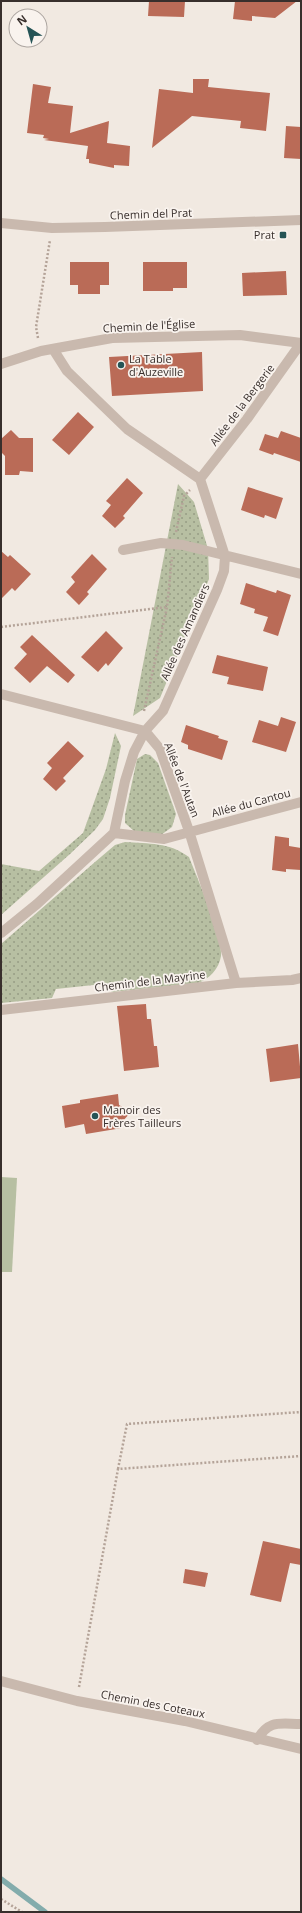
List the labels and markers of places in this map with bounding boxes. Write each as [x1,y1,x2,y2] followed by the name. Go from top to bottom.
[254,227,275,242] place label: Prat
[278,230,288,240] marker: Prat
[129,351,183,379] place label: La Table d'Auzeville
[116,360,126,370] marker: La Table d'Auzeville
[103,1102,181,1130] place label: Manoir des Frères Tailleurs
[90,1111,100,1121] marker: Manoir des Frères Tailleurs

